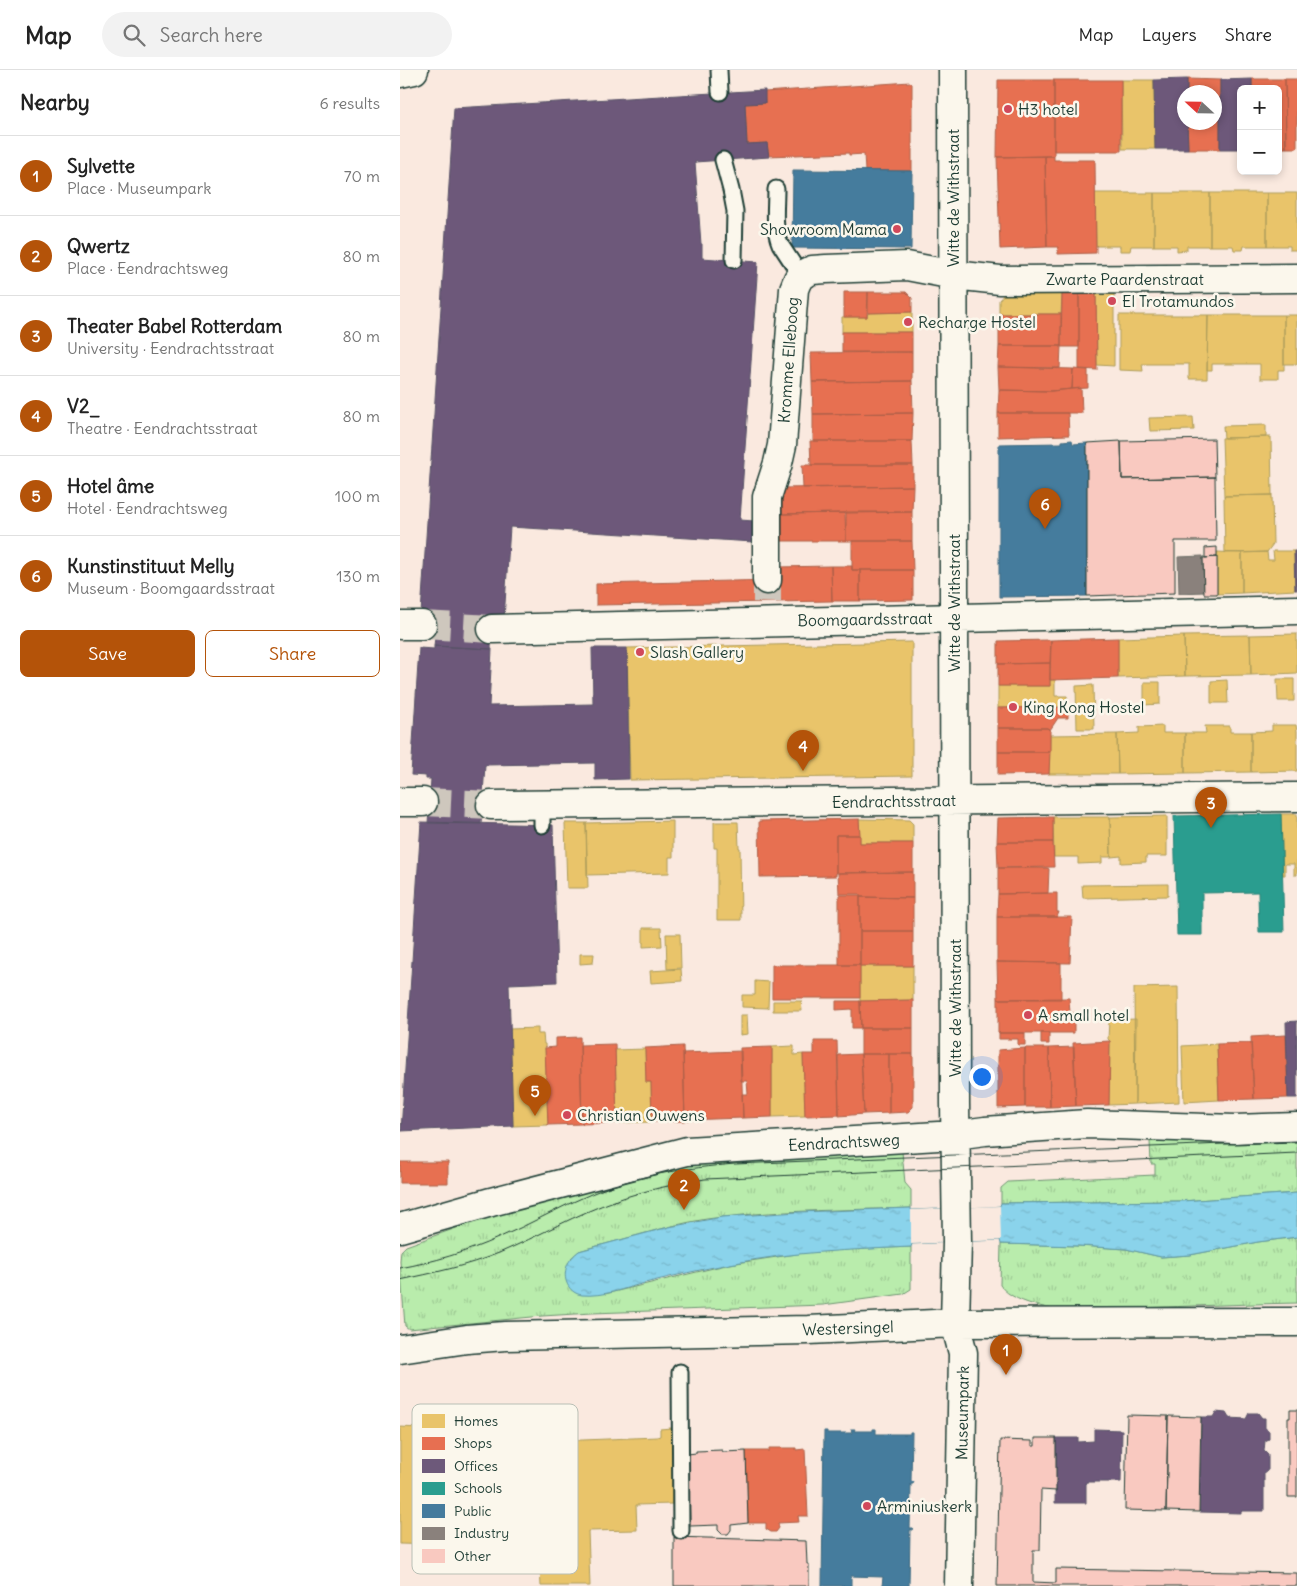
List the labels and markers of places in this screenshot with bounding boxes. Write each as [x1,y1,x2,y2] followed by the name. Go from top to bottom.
[1018,99,1078,119] place label: H3 hotel
[1002,103,1014,115] marker: H3 hotel
[760,219,887,239] place label: Showroom Mama
[891,223,903,235] marker: Showroom Mama
[1122,291,1234,311] place label: El Trotamundos
[1106,295,1118,307] marker: El Trotamundos
[918,312,1036,332] place label: Recharge Hostel
[902,316,914,328] marker: Recharge Hostel
[1029,488,1061,529] pin: 6
[650,642,744,662] place label: Slash Gallery
[634,646,646,658] marker: Slash Gallery
[1023,697,1144,717] place label: King Kong Hostel
[1007,701,1019,713] marker: King Kong Hostel
[787,730,819,771] pin: 4
[1195,787,1227,828] pin: 3
[1038,1005,1129,1025] place label: A small hotel
[1022,1009,1034,1021] marker: A small hotel
[519,1075,551,1116] pin: 5
[577,1105,705,1125] place label: Christian Ouwens
[561,1109,573,1121] marker: Christian Ouwens
[668,1169,700,1210] pin: 2
[990,1334,1022,1375] pin: 1
[877,1496,972,1516] place label: Arminiuskerk
[861,1500,873,1512] marker: Arminiuskerk

